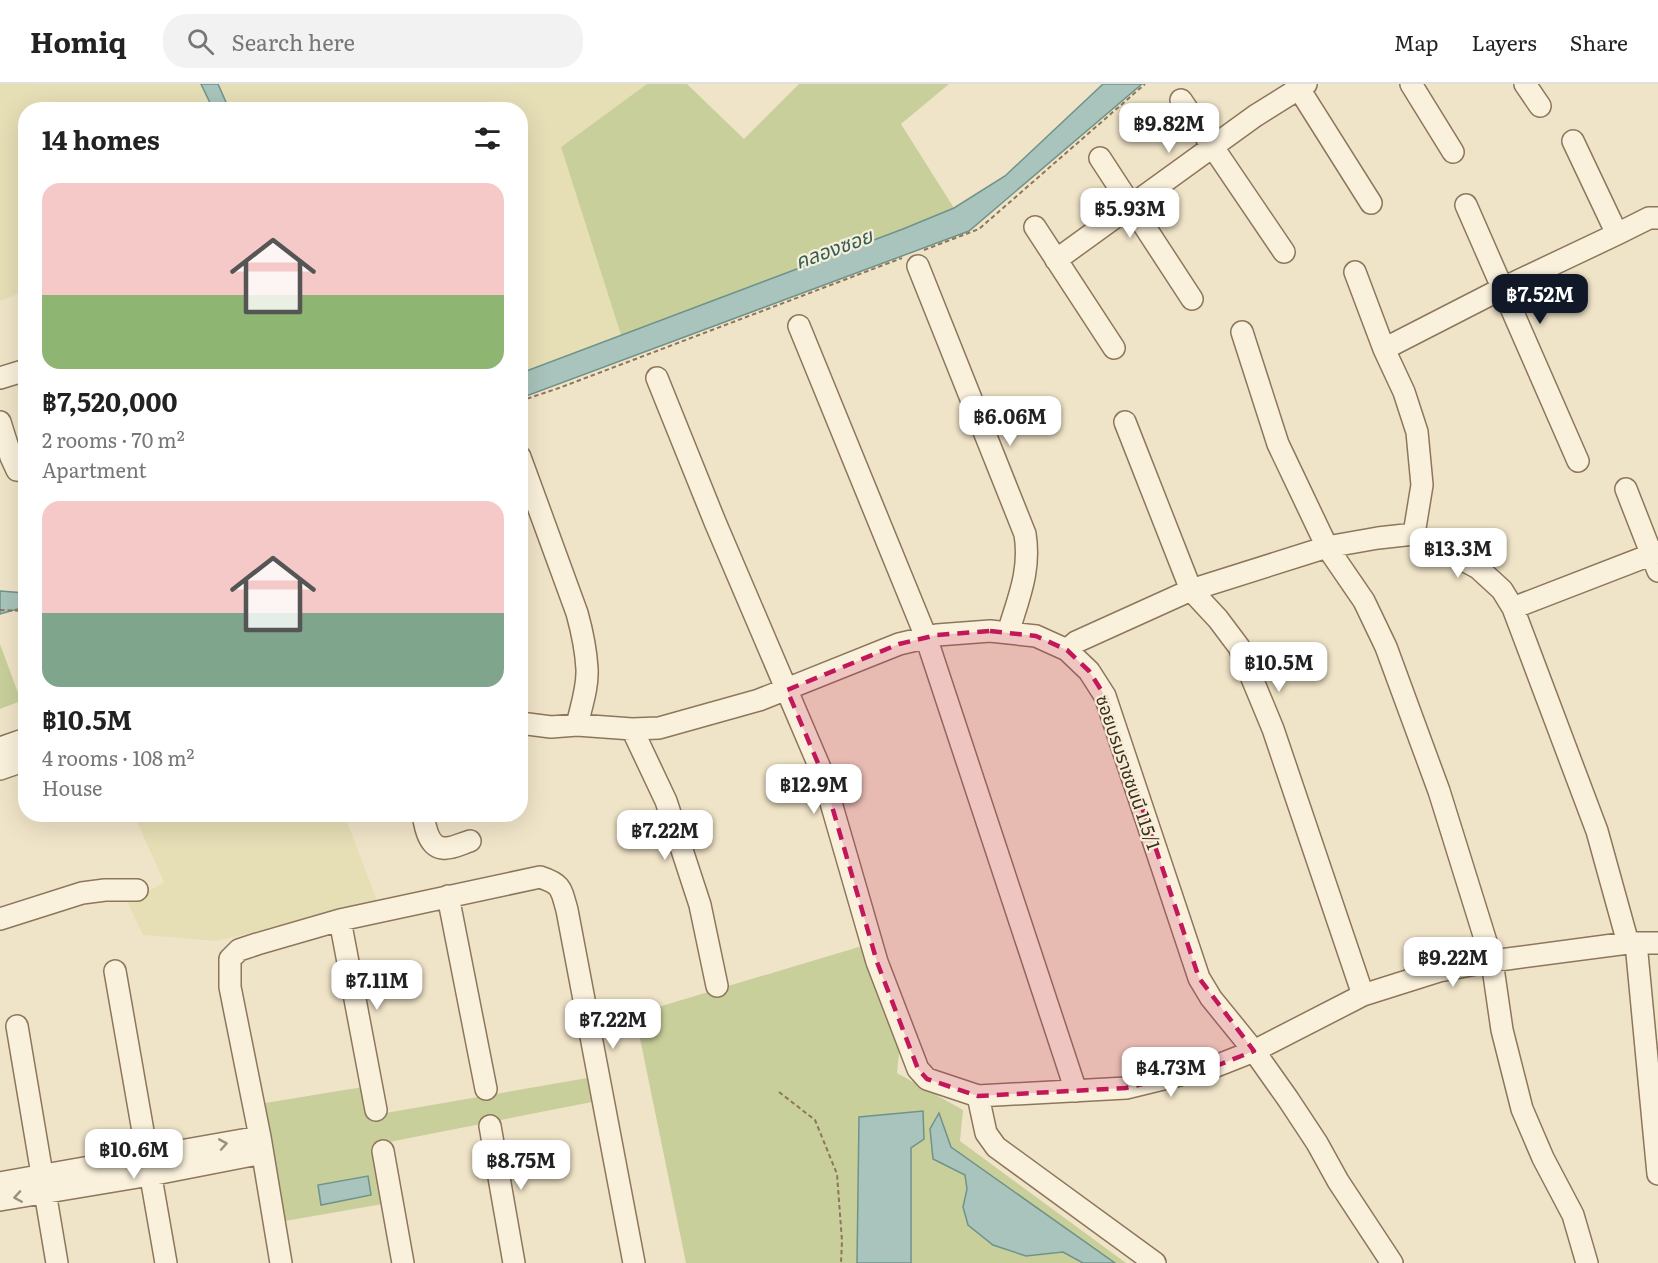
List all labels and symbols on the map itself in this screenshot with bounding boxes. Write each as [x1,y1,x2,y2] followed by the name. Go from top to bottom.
[1120,103,1218,154] pin: ฿9.82M
[1081,188,1179,239] pin: ฿5.93M
[790,218,878,275] water label: คลองซอย
[1491,274,1589,325] pin: ฿7.52M
[961,396,1059,447] pin: ฿6.06M
[1409,528,1507,579] pin: ฿13.3M
[1230,642,1328,693] pin: ฿10.5M
[1090,691,1168,853] street label: ซอยบรมราชชนนี 115/1
[765,764,863,815] pin: ฿12.9M
[616,810,714,861] pin: ฿7.22M
[1404,937,1502,988] pin: ฿9.22M
[328,960,426,1011] pin: ฿7.11M
[564,999,662,1050] pin: ฿7.22M
[1122,1047,1220,1098] pin: ฿4.73M
[85,1129,183,1180] pin: ฿10.6M
[218,1138,228,1151] one-way arrow
[472,1140,570,1191] pin: ฿8.75M
[14,1191,23,1203] one-way arrow

